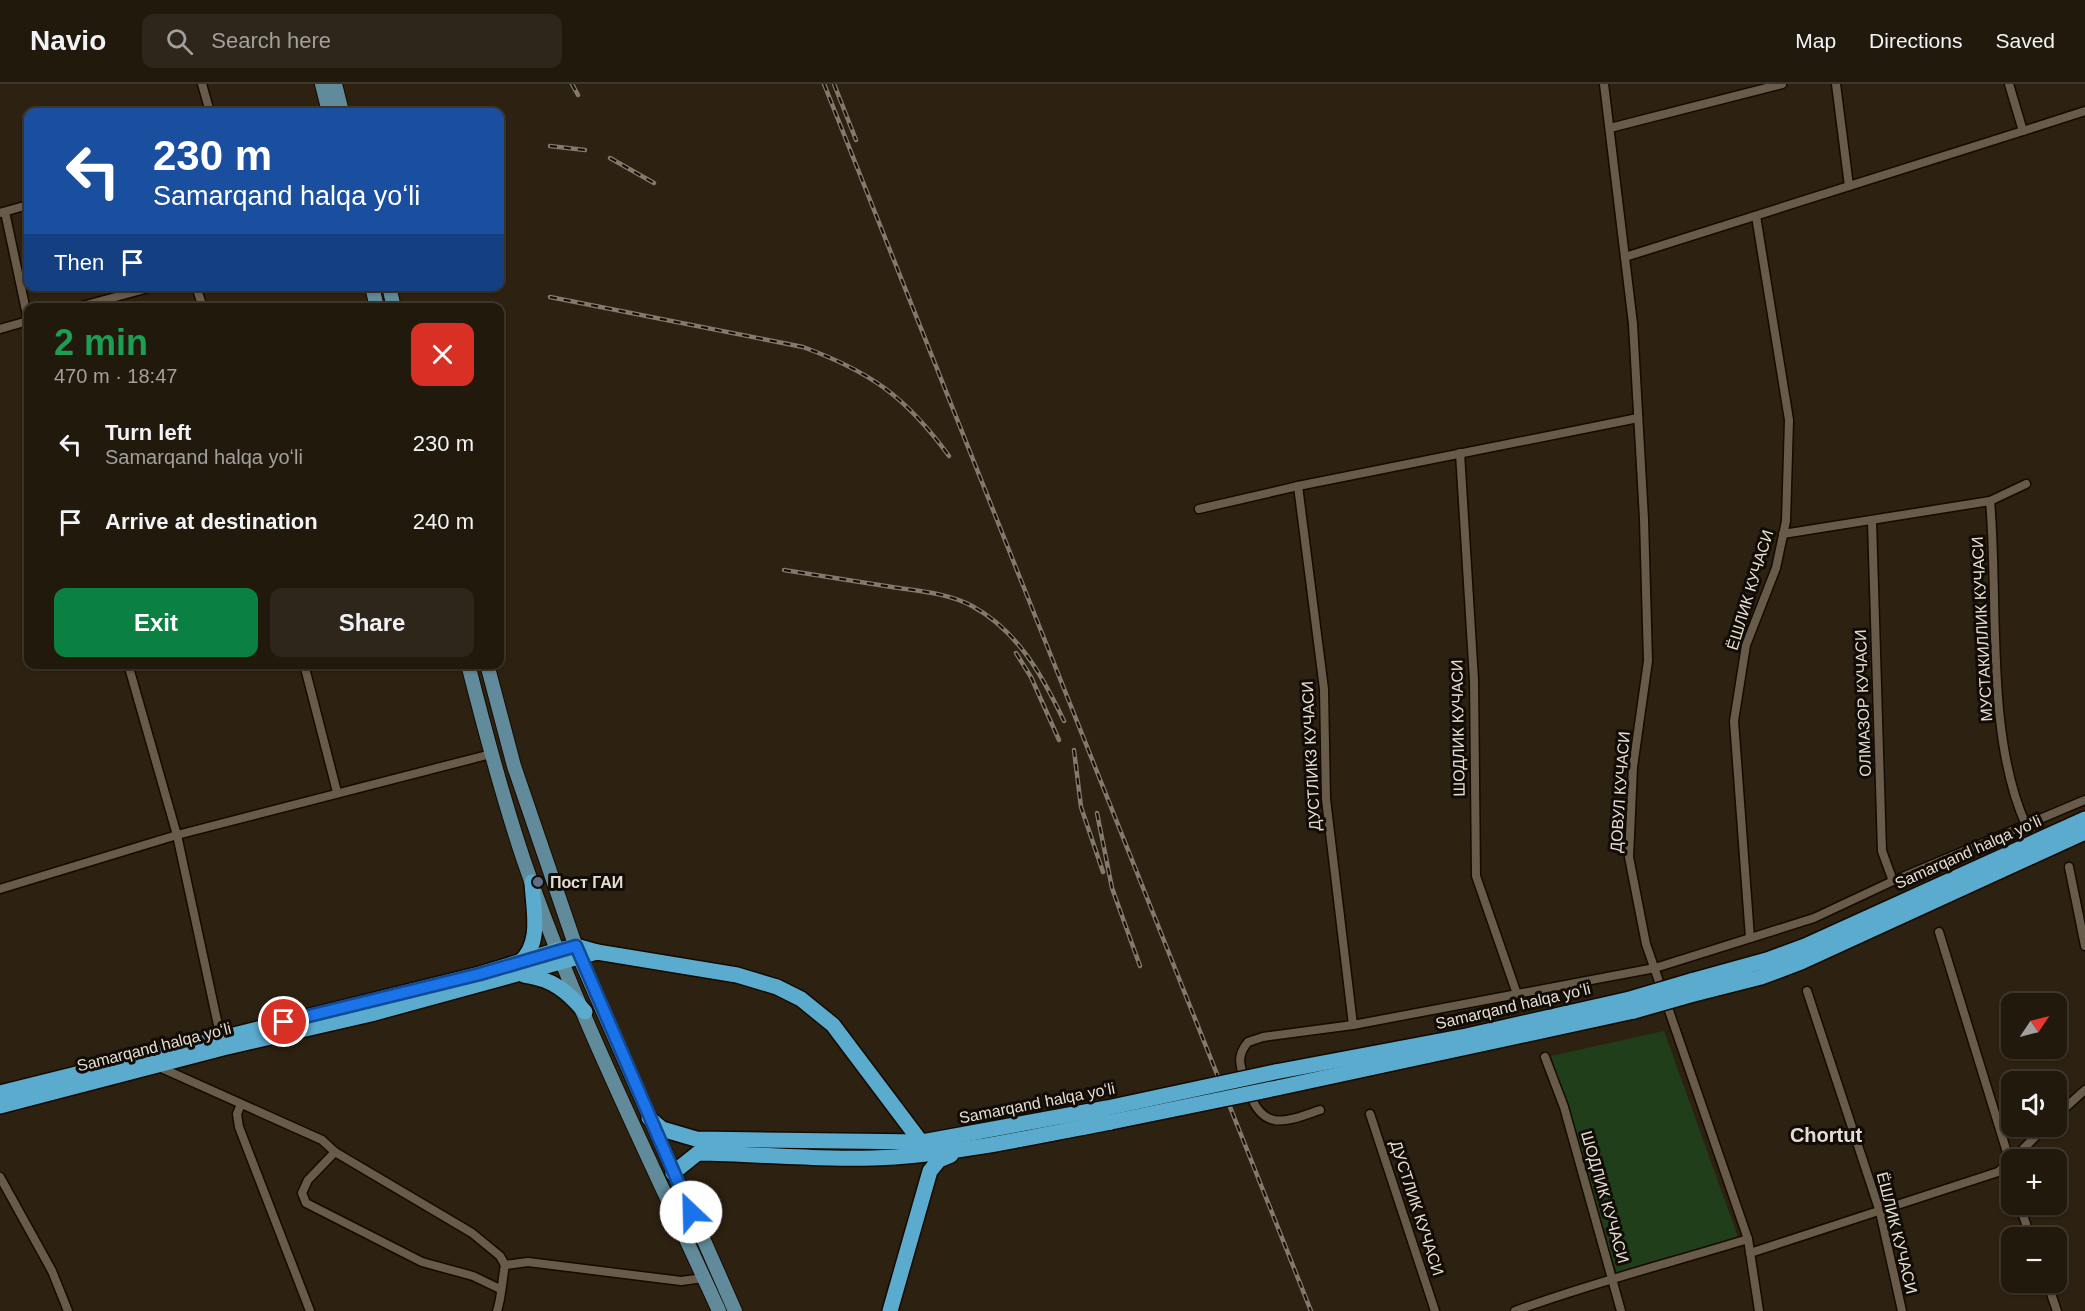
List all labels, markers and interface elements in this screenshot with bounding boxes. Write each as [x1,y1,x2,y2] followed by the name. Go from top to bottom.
[142,14,562,68] search box
[30,25,106,56] text: Navio
[163,25,196,58] icon: search
[211,28,331,53] text: Search here
[1795,29,1836,52] text: Map
[1869,29,1962,52] text: Directions
[1995,29,2055,52] text: Saved
[54,132,132,210] icon: left
[153,132,272,179] text: 230 m
[153,181,420,211] text: Samarqand halqa yoʻli
[116,246,149,279] icon: arrive
[54,250,104,275] text: Then
[54,322,148,363] text: 2 min
[411,323,474,386] button: close
[54,365,177,387] text: 470 m · 18:47
[105,420,191,445] text: Turn left
[54,428,87,461] icon: left
[413,431,474,456] text: 230 m
[105,446,303,468] text: Samarqand halqa yoʻli
[54,506,87,539] icon: arrive
[105,509,318,534] text: Arrive at destination
[413,509,474,534] text: 240 m
[1724,528,1776,652] street label: ЁШЛИК КУЧАСИ
[1969,536,1995,722] street label: МУСТАКИЛЛИК КУЧАСИ
[54,588,258,657] button: Exit
[270,588,474,657] button: Share
[1852,629,1874,777] street label: ОЛМАЗОР КУЧАСИ
[1448,659,1468,797] street label: ШОДЛИК КУЧАСИ
[1299,681,1323,831] street label: ДУСТЛИК3 КУЧАСИ
[1607,731,1633,853] street label: ДОВУЛ КУЧАСИ
[1892,812,2044,892] street label: Samarqand halqa yoʻli
[550,874,623,891] place label: Пост ГАИ
[531,875,545,889] marker: Пост ГАИ
[1434,980,1592,1032] street label: Samarqand halqa yoʻli
[2001,993,2067,1059] north arrow
[2001,993,2067,1293] map controls
[258,996,309,1047] pin
[267,1005,300,1038] icon: arrive
[75,1020,233,1074] street label: Samarqand halqa yoʻli
[2001,1071,2067,1137] button: sound
[958,1080,1116,1126] street label: Samarqand halqa yoʻli
[1790,1124,1862,1146] district label: Chortut
[1578,1129,1632,1265] street label: ШОДЛИК КУЧАСИ
[1387,1138,1447,1278] street label: ДУСТЛИК КУЧАСИ
[2001,1149,2067,1215] button: +
[1874,1170,1920,1296] street label: ЁШЛИК КУЧАСИ
[659,1180,723,1244] position arrow
[2001,1227,2067,1293] button: −

